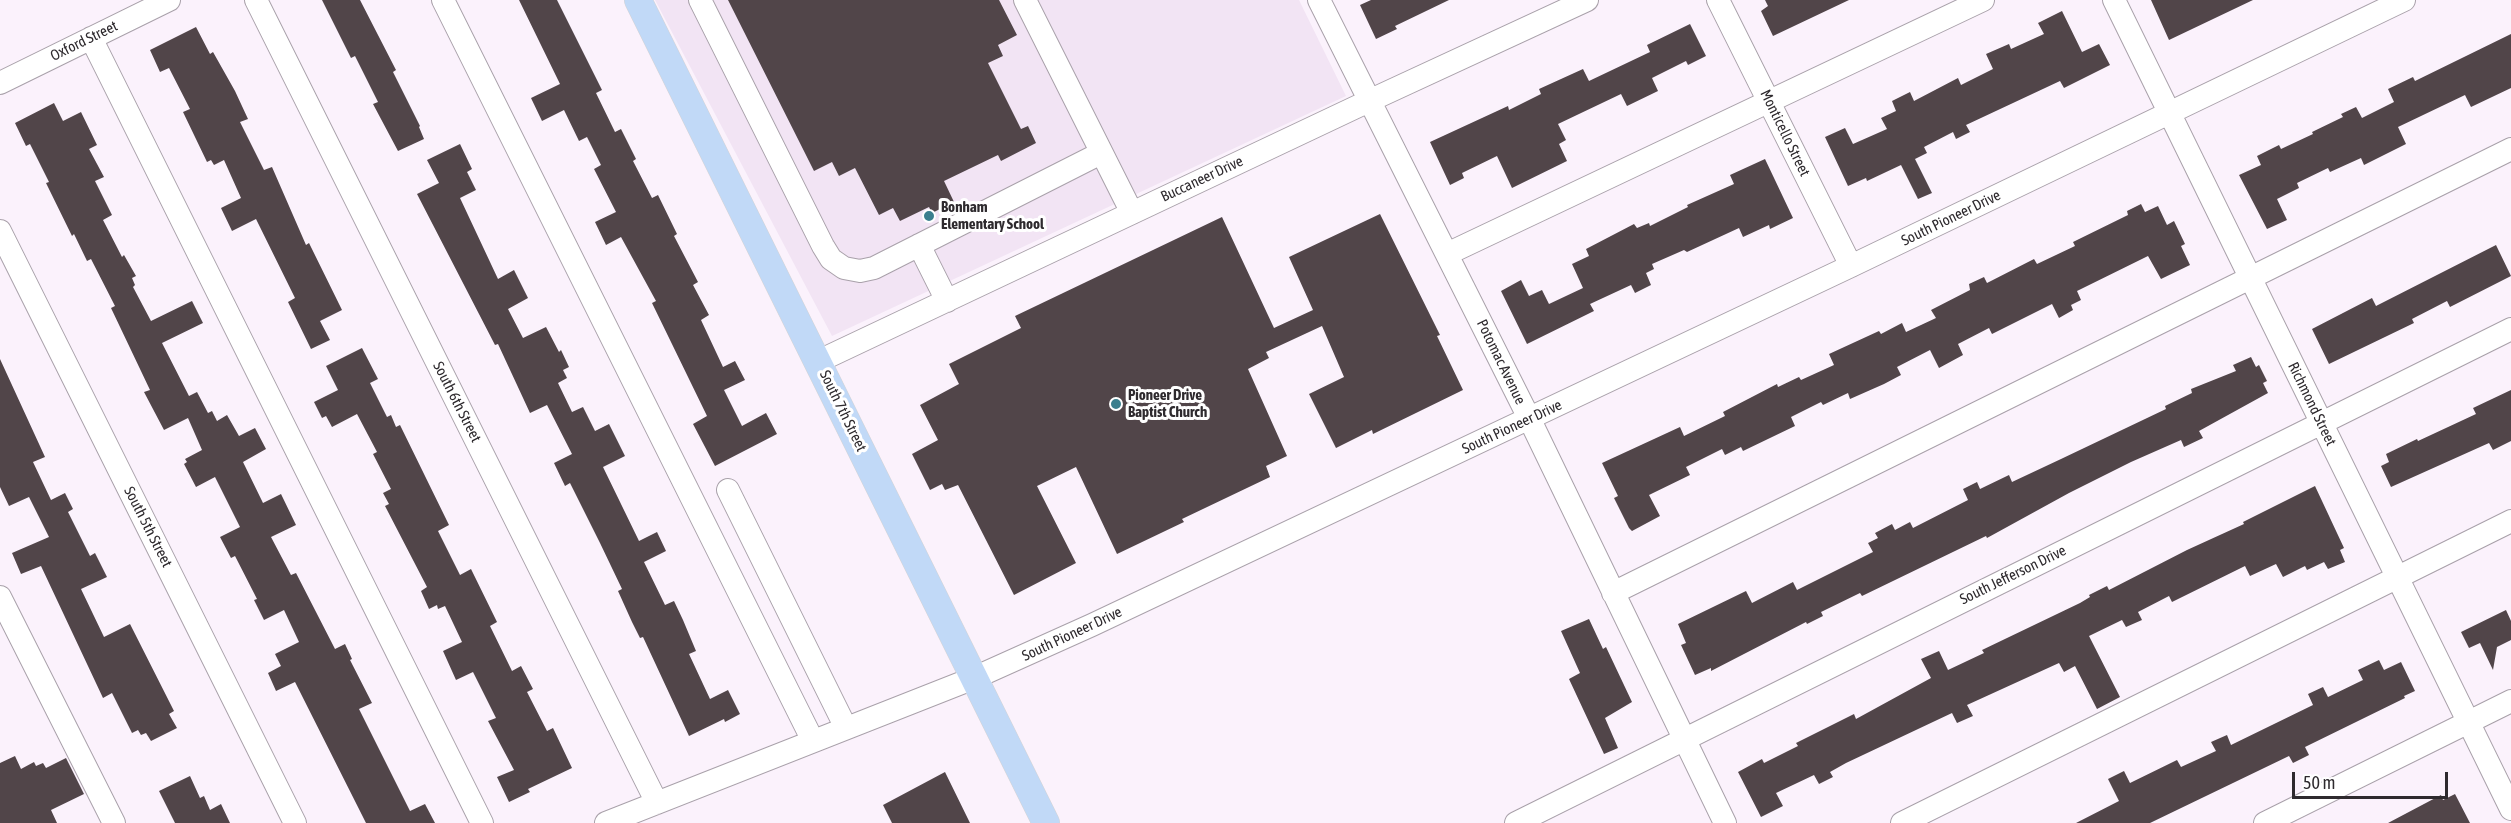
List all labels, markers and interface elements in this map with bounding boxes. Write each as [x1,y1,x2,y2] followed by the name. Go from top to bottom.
[47,17,121,65] street label: Oxford Street
[1756,87,1814,179] street label: Monticello Street
[1158,152,1246,206] street label: Buccaneer Drive
[1898,186,2004,250] street label: South Pioneer Drive
[941,198,1044,233] place label: Bonham Elementary School
[922,209,936,223] marker: Bonham Elementary School
[1473,317,1529,407] street label: Potomac Avenue
[429,359,485,445] street label: South 6th Street
[2284,359,2340,449] street label: Richmond Street
[816,368,870,454] street label: South 7th Street
[1128,386,1207,421] place label: Pioneer Drive Baptist Church
[1459,396,1565,458] street label: South Pioneer Drive
[1109,397,1123,411] marker: Pioneer Drive Baptist Church
[120,484,176,570] street label: South 5th Street
[1957,541,2069,609] street label: South Jefferson Drive
[1019,603,1125,665] street label: South Pioneer Drive
[2295,760,2451,798] scale bar
[2303,772,2335,793] text: 50 m

